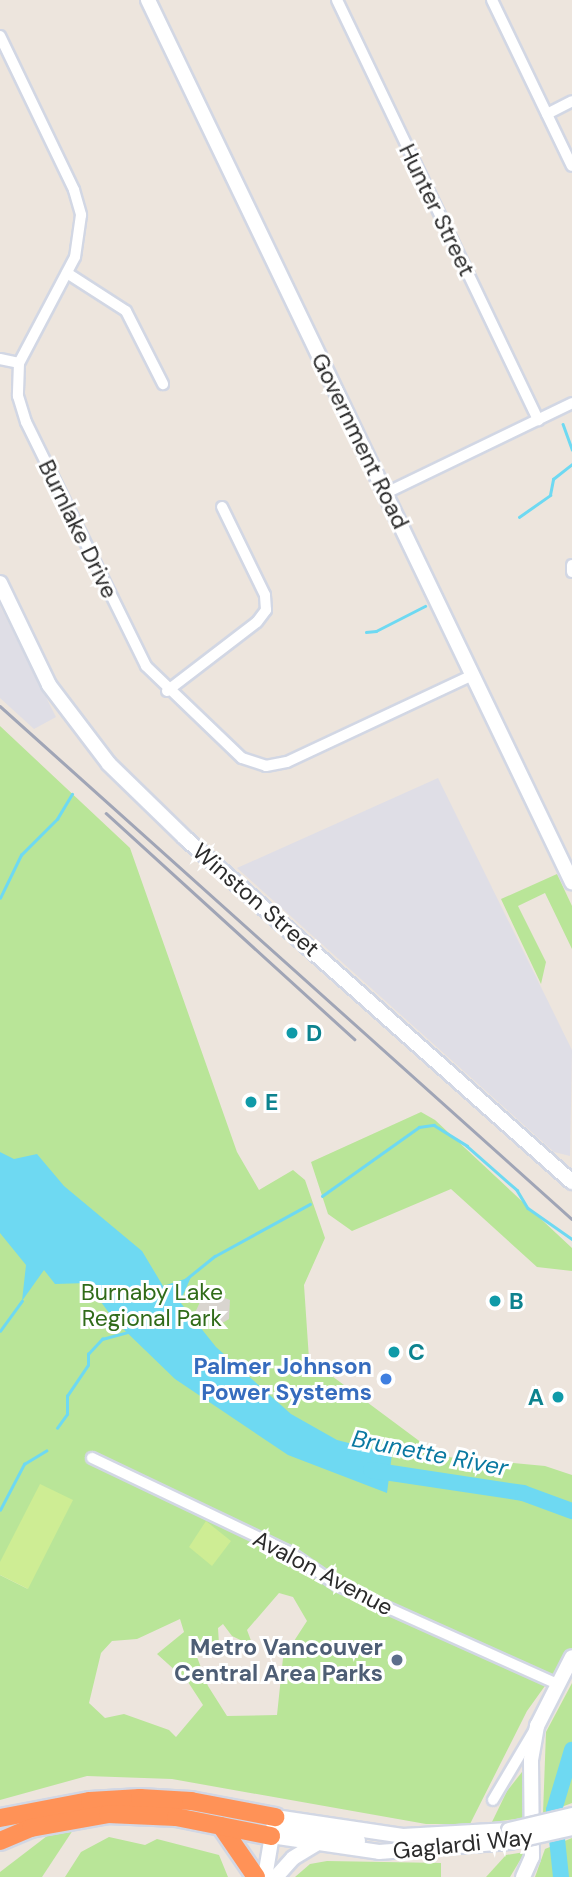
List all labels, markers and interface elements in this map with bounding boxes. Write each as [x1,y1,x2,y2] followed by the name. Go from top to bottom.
[393,139,481,281] street label: Hunter Street
[305,349,415,533] street label: Government Road
[33,455,123,603] street label: Burnlake Drive
[187,837,325,963] street label: Winston Street
[306,1019,322,1047] place label: D
[284,1025,300,1041] marker: D
[265,1088,278,1116] place label: E
[243,1094,259,1110] marker: E
[81,1278,223,1332] park label: Burnaby Lake Regional Park
[509,1287,524,1315] place label: B
[487,1293,503,1309] marker: B
[408,1338,425,1366] place label: C
[386,1344,402,1360] marker: C
[193,1352,372,1406] place label: Palmer Johnson Power Systems
[378,1371,394,1387] marker: Palmer Johnson Power Systems
[528,1383,544,1411] place label: A
[550,1389,566,1405] marker: A
[349,1424,511,1482] water label: Brunette River
[248,1525,398,1621] street label: Avalon Avenue
[174,1633,383,1687] place label: Metro Vancouver Central Area Parks
[389,1652,405,1668] marker: Metro Vancouver Central Area Parks
[392,1823,534,1865] street label: Gaglardi Way

